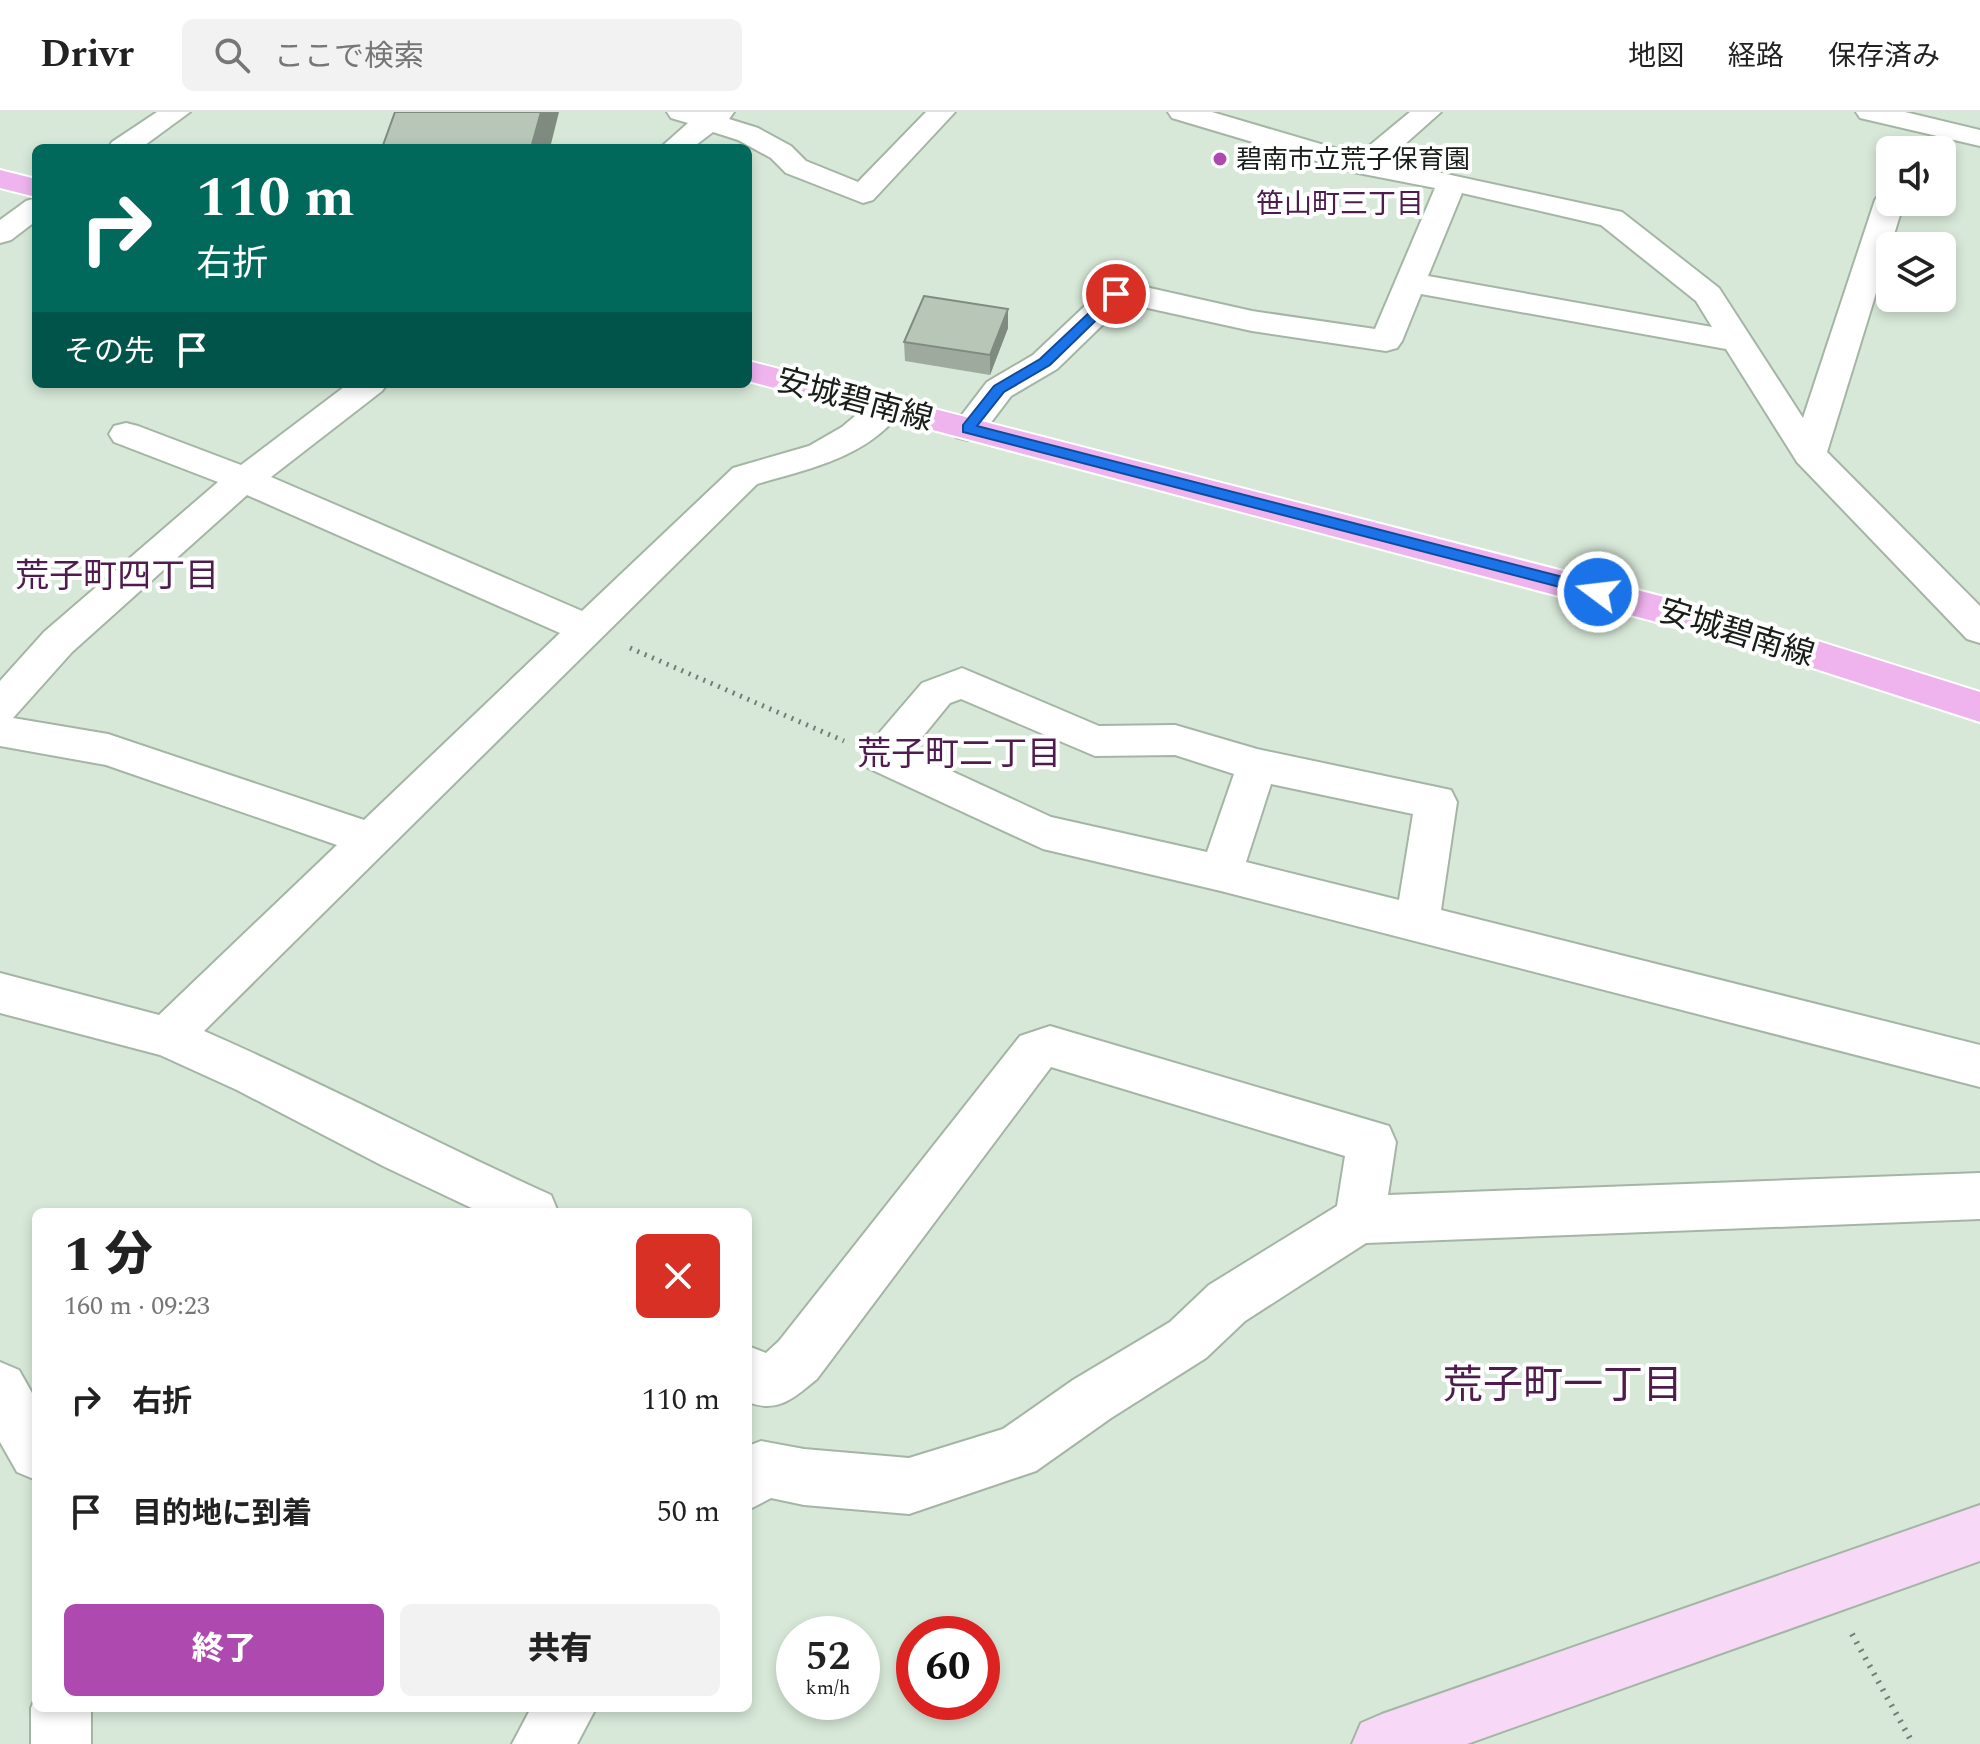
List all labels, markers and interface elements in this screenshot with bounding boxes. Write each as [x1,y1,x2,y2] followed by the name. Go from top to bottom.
[182,19,742,91] search box
[40,26,134,84] text: Drivr
[210,33,254,77] icon: search
[274,34,424,80] text: ここで検索
[1628,35,1684,78] text: 地図
[1728,35,1784,78] text: 経路
[1828,35,1940,78] text: 保存済み
[1876,136,1956,312] map controls
[1876,136,1956,216] button: sound
[1236,140,1470,180] place label: 碧南市立荒子保育園
[1211,150,1229,168] marker: 碧南市立荒子保育園
[196,156,355,241] text: 110 m
[64,176,168,280] icon: right
[1256,183,1424,226] district label: 笹山町三丁目
[1876,232,1956,312] button: layers
[196,237,268,292] text: 右折
[1082,260,1150,328] pin
[1094,272,1138,316] icon: arrive
[170,328,214,372] icon: arrive
[64,329,154,375] text: その先
[771,356,938,445] street label: 安城碧南線
[1556,550,1640,634] position arrow
[15,551,219,603] district label: 荒子町四丁目
[1653,587,1820,680] street label: 安城碧南線
[857,729,1061,781] district label: 荒子町二丁目
[64,1219,153,1292] text: 1 分
[636,1234,720,1318] button: close
[64,1286,210,1326] text: 160 m · 09:23
[1443,1356,1683,1417] district label: 荒子町一丁目
[642,1377,720,1423] text: 110 m
[64,1378,108,1422] icon: right
[132,1379,192,1425] text: 右折
[657,1489,720,1535] text: 50 m
[64,1490,108,1534] icon: arrive
[132,1491,312,1537] text: 目的地に到着
[64,1604,384,1696] button: 終了
[400,1604,720,1696] button: 共有
[896,1616,1000,1720] speed limit sign: 60
[806,1627,850,1688] text: 52
[806,1673,851,1703] text: km/h

